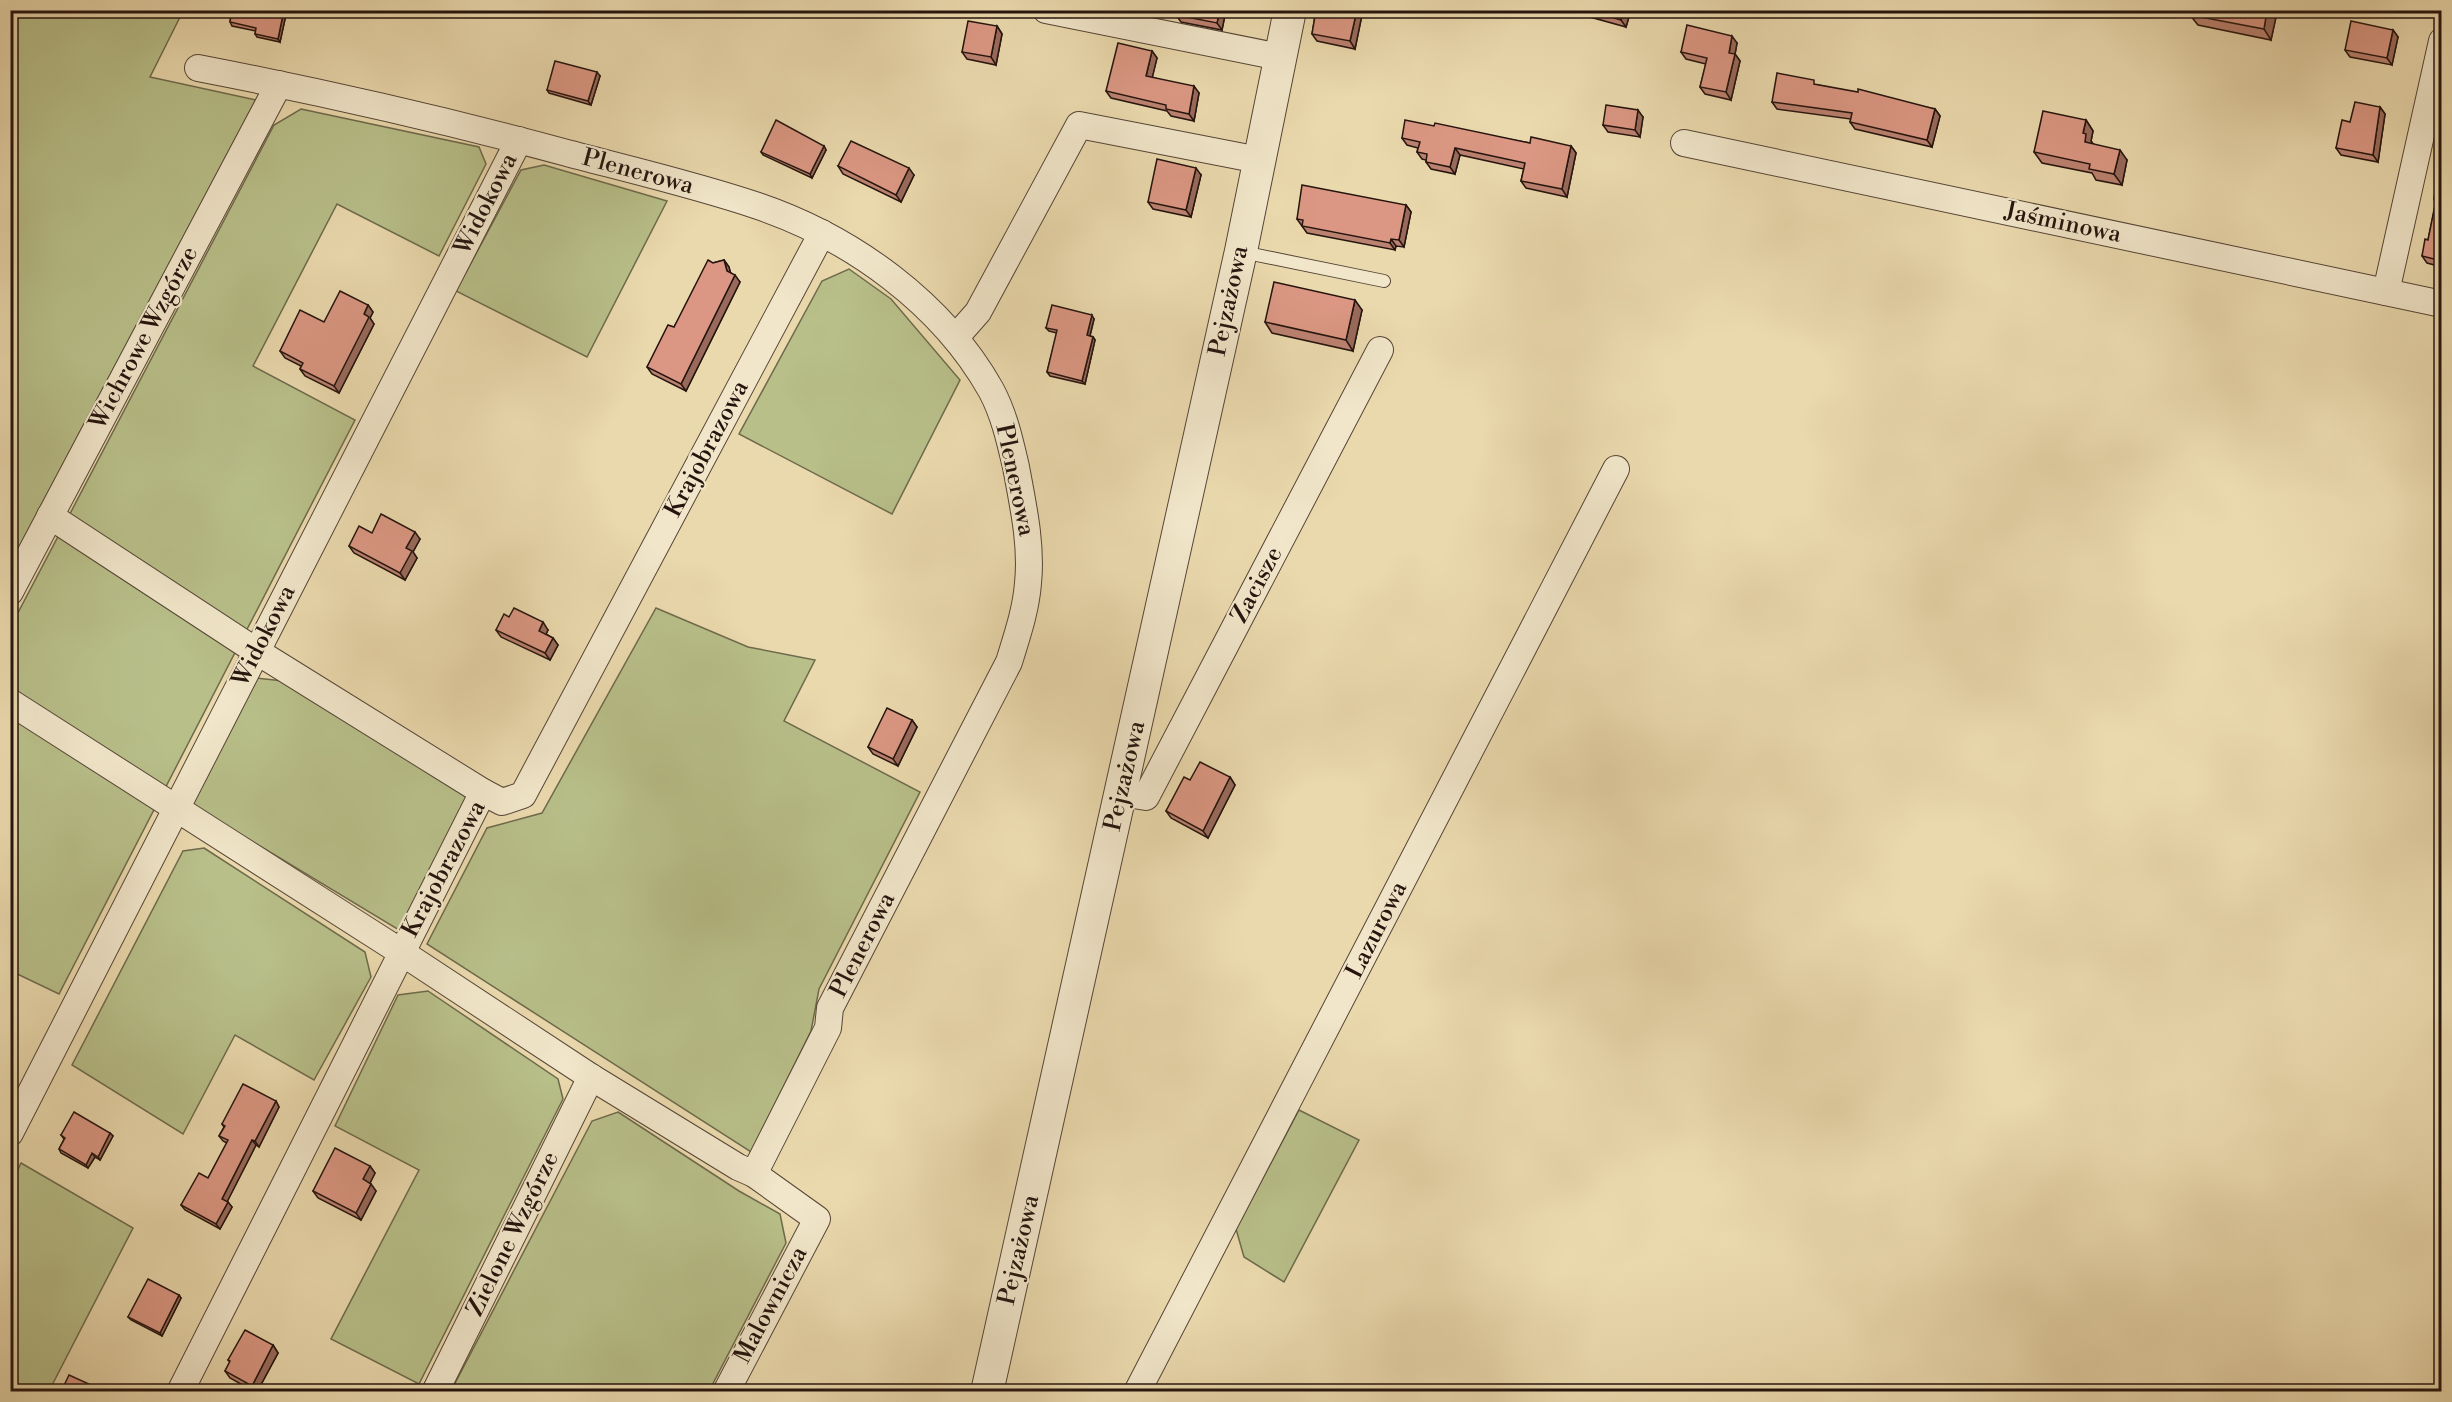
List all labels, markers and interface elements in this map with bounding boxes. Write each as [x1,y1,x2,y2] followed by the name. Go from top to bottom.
[579,143,698,201] street label: Plenerowa
[447,147,525,261] street label: Widokowa
[2001,196,2125,250] street label: Jaśminowa
[83,241,205,436] street label: Wichrowe Wzgórze
[1203,242,1255,359] street label: Pejzażowa
[658,375,756,523] street label: Krajobrazowa
[988,421,1042,540] street label: Plenerowa
[1225,542,1289,628] street label: Zacisze
[225,579,303,693] street label: Widokowa
[1098,717,1152,834] street label: Pejzażowa
[395,795,493,943] street label: Krajobrazowa
[1340,876,1415,984] street label: Lazurowa
[824,887,903,1003] street label: Plenerowa
[460,1147,566,1321] street label: Zielone Wzgórze
[992,1191,1046,1308] street label: Pejzażowa
[728,1241,815,1369] street label: Malownicza

